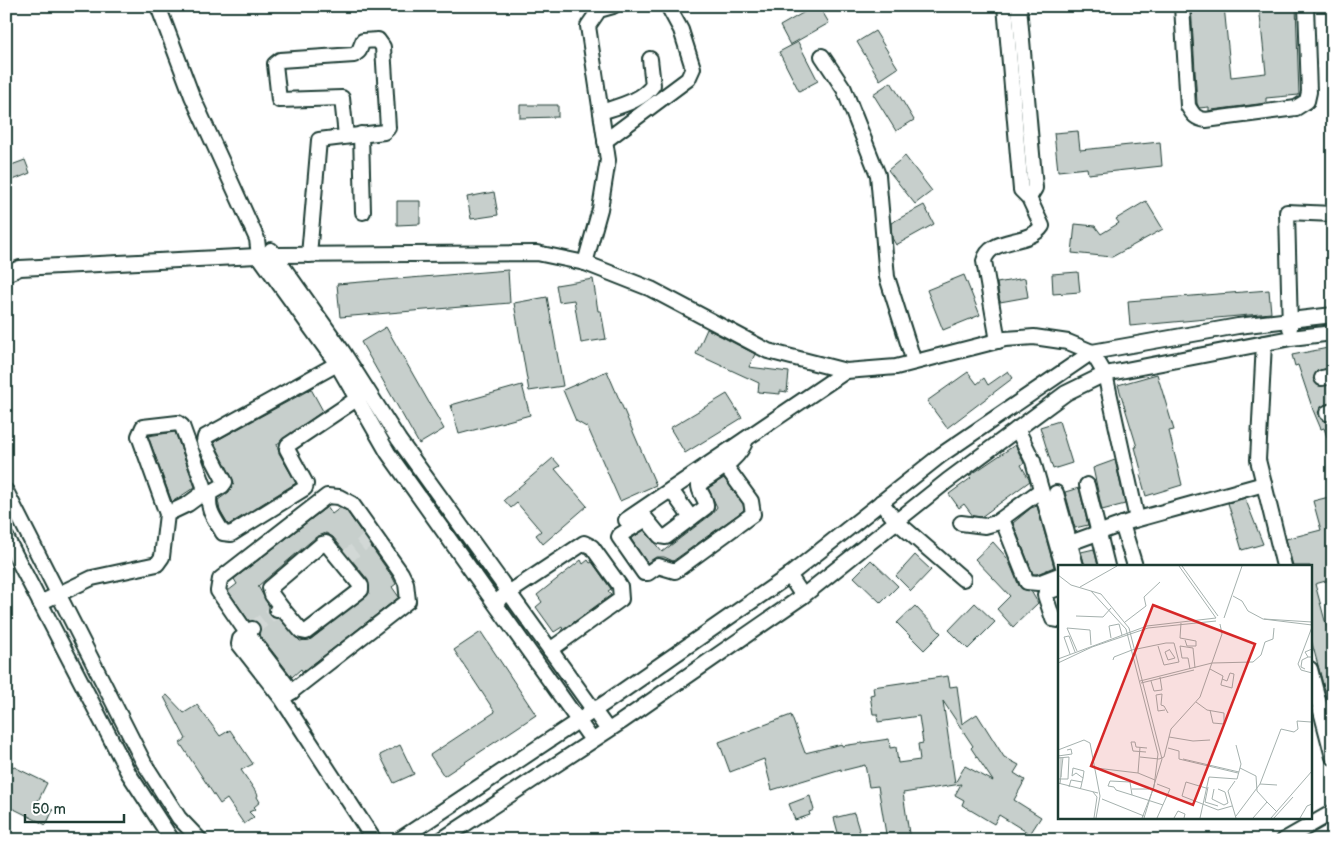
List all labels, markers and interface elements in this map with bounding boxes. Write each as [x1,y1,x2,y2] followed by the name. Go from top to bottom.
[1058,565,1312,818] inset map
[25,791,124,823] scale bar
[32,800,66,819] text: 50 m

